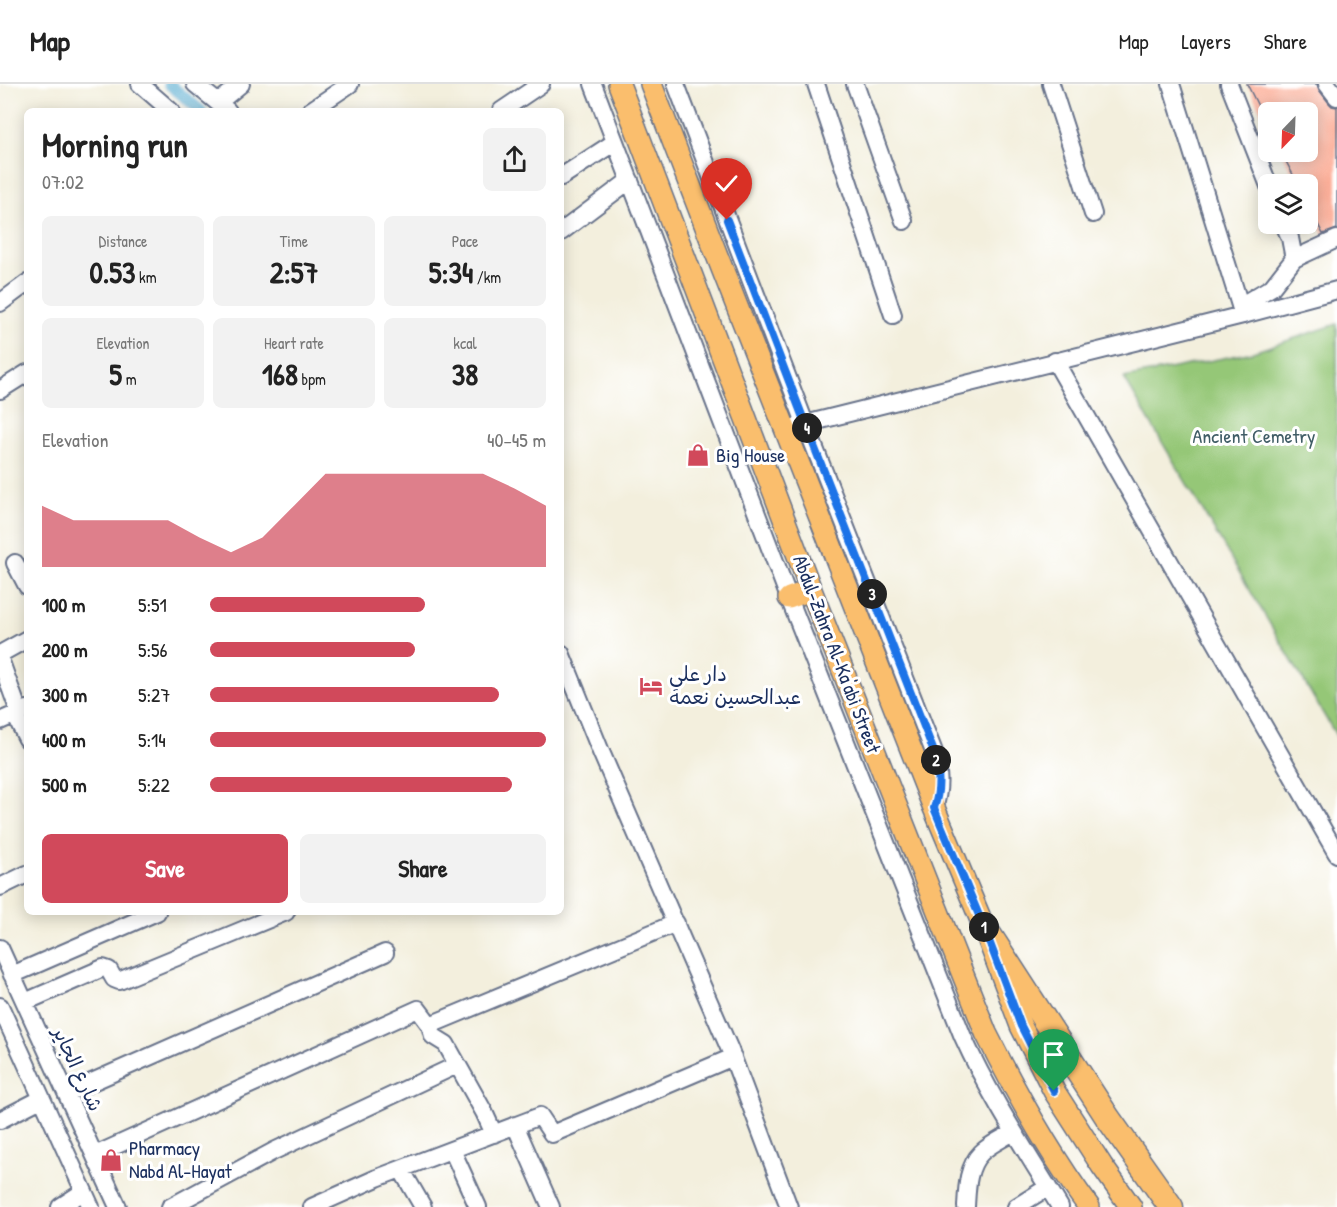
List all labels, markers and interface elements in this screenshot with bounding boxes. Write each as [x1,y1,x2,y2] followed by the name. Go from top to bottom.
[30,22,70,60] text: Map
[1119,27,1148,56] text: Map
[1181,27,1231,56] text: Layers
[1264,27,1307,56] text: Share
[1258,102,1318,162] north arrow
[1258,102,1318,234] map controls
[42,123,188,167] text: Morning run
[483,128,546,191] button: share
[701,158,752,220] pin
[710,167,743,200] icon: check
[42,168,84,195] text: 07:02
[1258,174,1318,234] button: layers
[99,230,147,252] text: Distance
[280,230,308,252] text: Time
[452,230,478,252] text: Pace
[89,252,135,292] text: 0.53
[270,252,318,292] text: 2:57
[429,252,473,292] text: 5:34
[135,266,157,288] text: km
[473,266,501,288] text: /km
[96,332,150,354] text: Elevation
[264,332,324,354] text: Heart rate
[453,332,477,354] text: kcal
[109,354,122,394] text: 5
[262,354,298,394] text: 168
[452,354,478,394] text: 38
[122,368,137,390] text: m
[298,368,326,390] text: bpm
[792,413,822,443] pin: 4
[804,417,810,439] text: 4
[1192,422,1316,449] park label: Ancient Cemetry
[42,426,108,453] text: Elevation
[487,426,546,453] text: 40–45 m
[716,441,785,468] place label: Big House
[685,442,711,468] shop icon: Big House
[787,551,888,758] street label: Abdul-Zahra Al-Ka'abi Street
[857,579,887,609] pin: 3
[868,583,876,605] text: 3
[42,591,85,618] text: 100 m
[138,591,167,618] text: 5:51
[42,636,87,663] text: 200 m
[138,636,168,663] text: 5:56
[669,660,801,710] place label: دار علي عبدالحسين نعمه
[638,673,664,699] hotel icon: دار علي عبدالحسين نعمه
[42,681,87,708] text: 300 m
[138,681,170,708] text: 5:27
[42,726,86,753] text: 400 m
[138,726,166,753] text: 5:14
[921,745,951,775] pin: 2
[932,749,940,771] text: 2
[42,771,87,798] text: 500 m
[138,771,170,798] text: 5:22
[42,834,288,903] button: Save
[300,834,546,903] button: Share
[969,912,999,942] pin: 1
[981,916,987,938] text: 1
[45,1020,110,1116] street label: شارع الجاير
[1028,1029,1079,1091] pin
[1037,1038,1070,1071] icon: arrive
[129,1134,233,1184] place label: Pharmacy Nabd Al-Hayat
[98,1147,124,1173] shop icon: Pharmacy Nabd Al-Hayat

